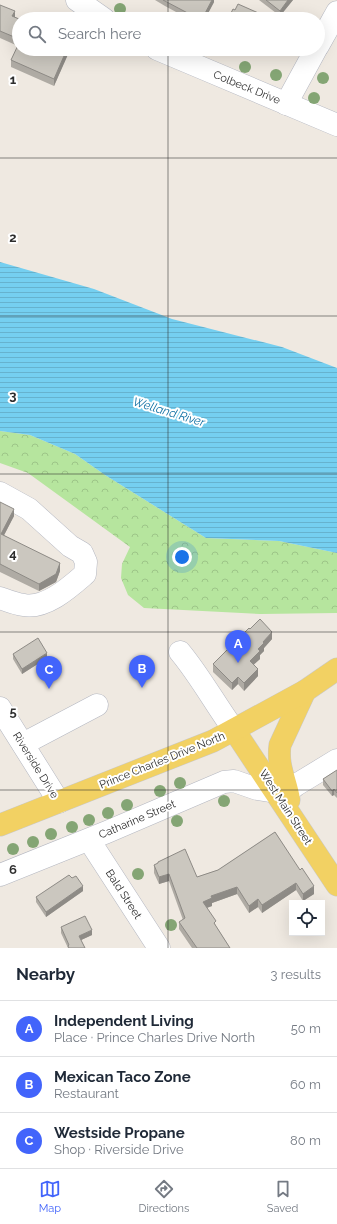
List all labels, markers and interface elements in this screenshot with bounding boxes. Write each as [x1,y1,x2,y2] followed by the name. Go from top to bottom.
[12,12,325,56] search box
[26,23,48,45] icon: search
[58,25,141,43] text: Search here
[211,68,283,107] street label: Colbeck Drive
[10,72,17,87] text: 1
[9,230,17,245] text: 2
[9,388,17,403] text: 3
[131,394,207,430] water label: Welland River
[9,546,17,561] text: 4
[172,547,192,567] your location
[225,630,251,663] pin: A
[129,655,155,688] pin: B
[36,656,62,689] pin: C
[9,704,17,719] text: 5
[98,729,227,792] street label: Prince Charles Drive North
[10,730,61,801] street label: Riverside Drive
[257,767,315,847] street label: West Main Street
[97,797,178,841] street label: Catharine Street
[9,862,17,877] text: 6
[103,867,145,922] street label: Bald Street
[289,900,325,936] map controls
[289,900,325,936] button: locate
[16,964,75,984] text: Nearby
[271,967,321,982] text: 3 results
[54,1012,194,1030] text: Independent Living
[25,1021,33,1036] text: A
[291,1021,321,1036] text: 50 m
[54,1030,255,1045] text: Place · Prince Charles Drive North
[54,1068,191,1086] text: Mexican Taco Zone
[25,1077,33,1092] text: B
[290,1077,321,1092] text: 60 m
[54,1086,119,1101] text: Restaurant
[54,1124,185,1142] text: Westside Propane
[25,1133,33,1148] text: C
[290,1133,321,1148] text: 80 m
[54,1142,184,1157] text: Shop · Riverside Drive
[39,1178,61,1215] tab: Map
[139,1178,189,1215] tab: Directions
[267,1178,298,1215] tab: Saved

